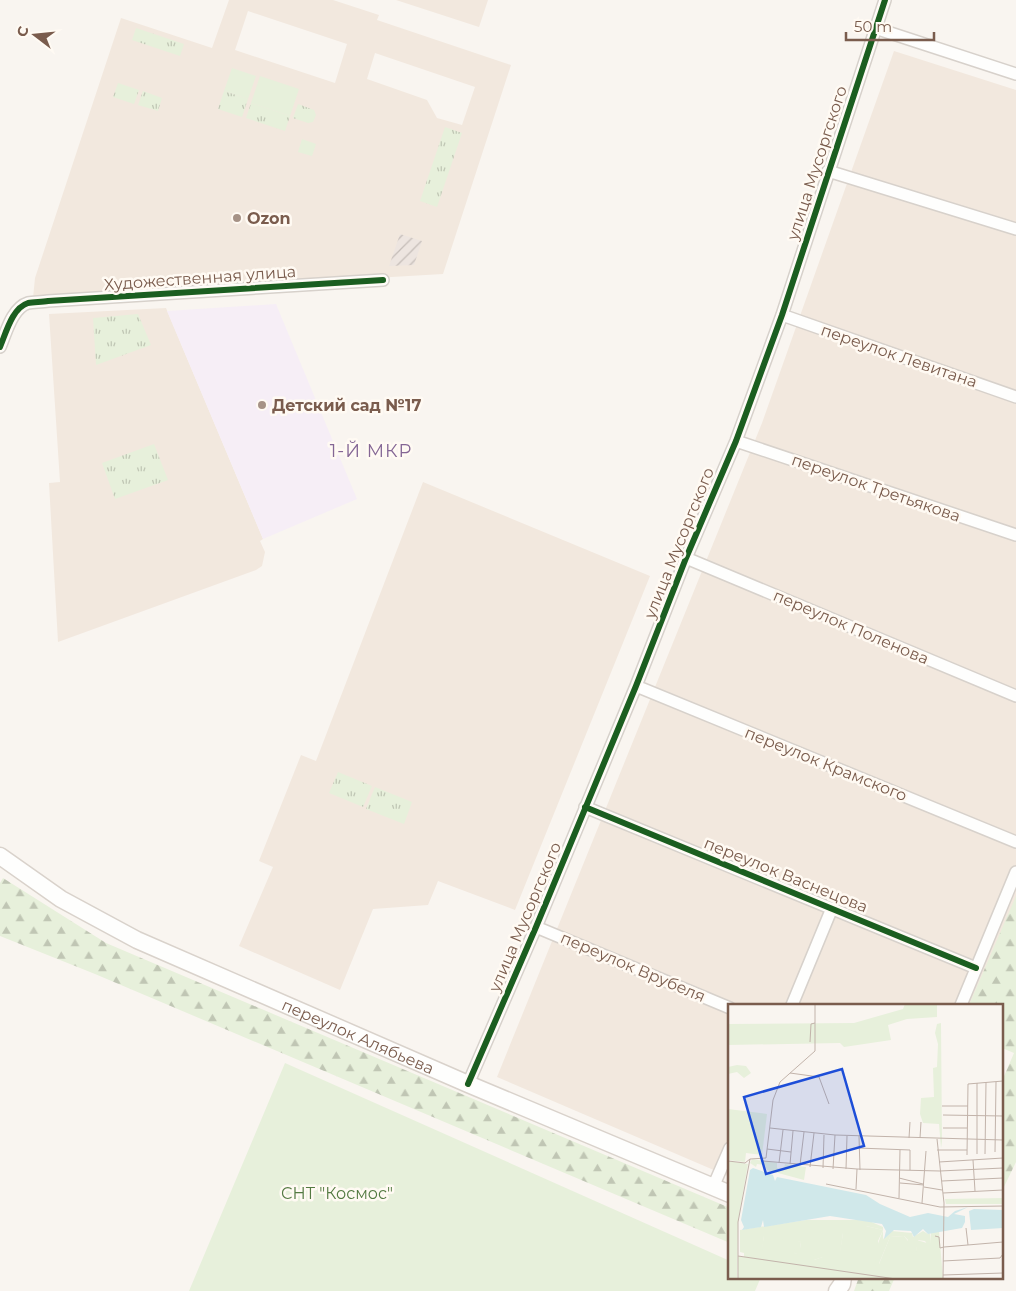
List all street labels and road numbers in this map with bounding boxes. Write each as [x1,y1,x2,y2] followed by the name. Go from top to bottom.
[783,83,851,243] street label: улица Мусоргского
[103,262,297,294] street label: Художественная улица
[818,320,980,392] street label: переулок Левитана
[789,450,963,526] street label: переулок Третьякова
[640,465,718,622] street label: улица Мусоргского
[770,586,932,668] street label: переулок Поленова
[742,723,910,805] street label: переулок Крамского
[701,833,871,917] street label: переулок Васнецова
[484,839,565,996] street label: улица Мусоргского
[558,928,708,1006] street label: переулок Врубеля
[279,995,437,1078] street label: переулок Алябьева

